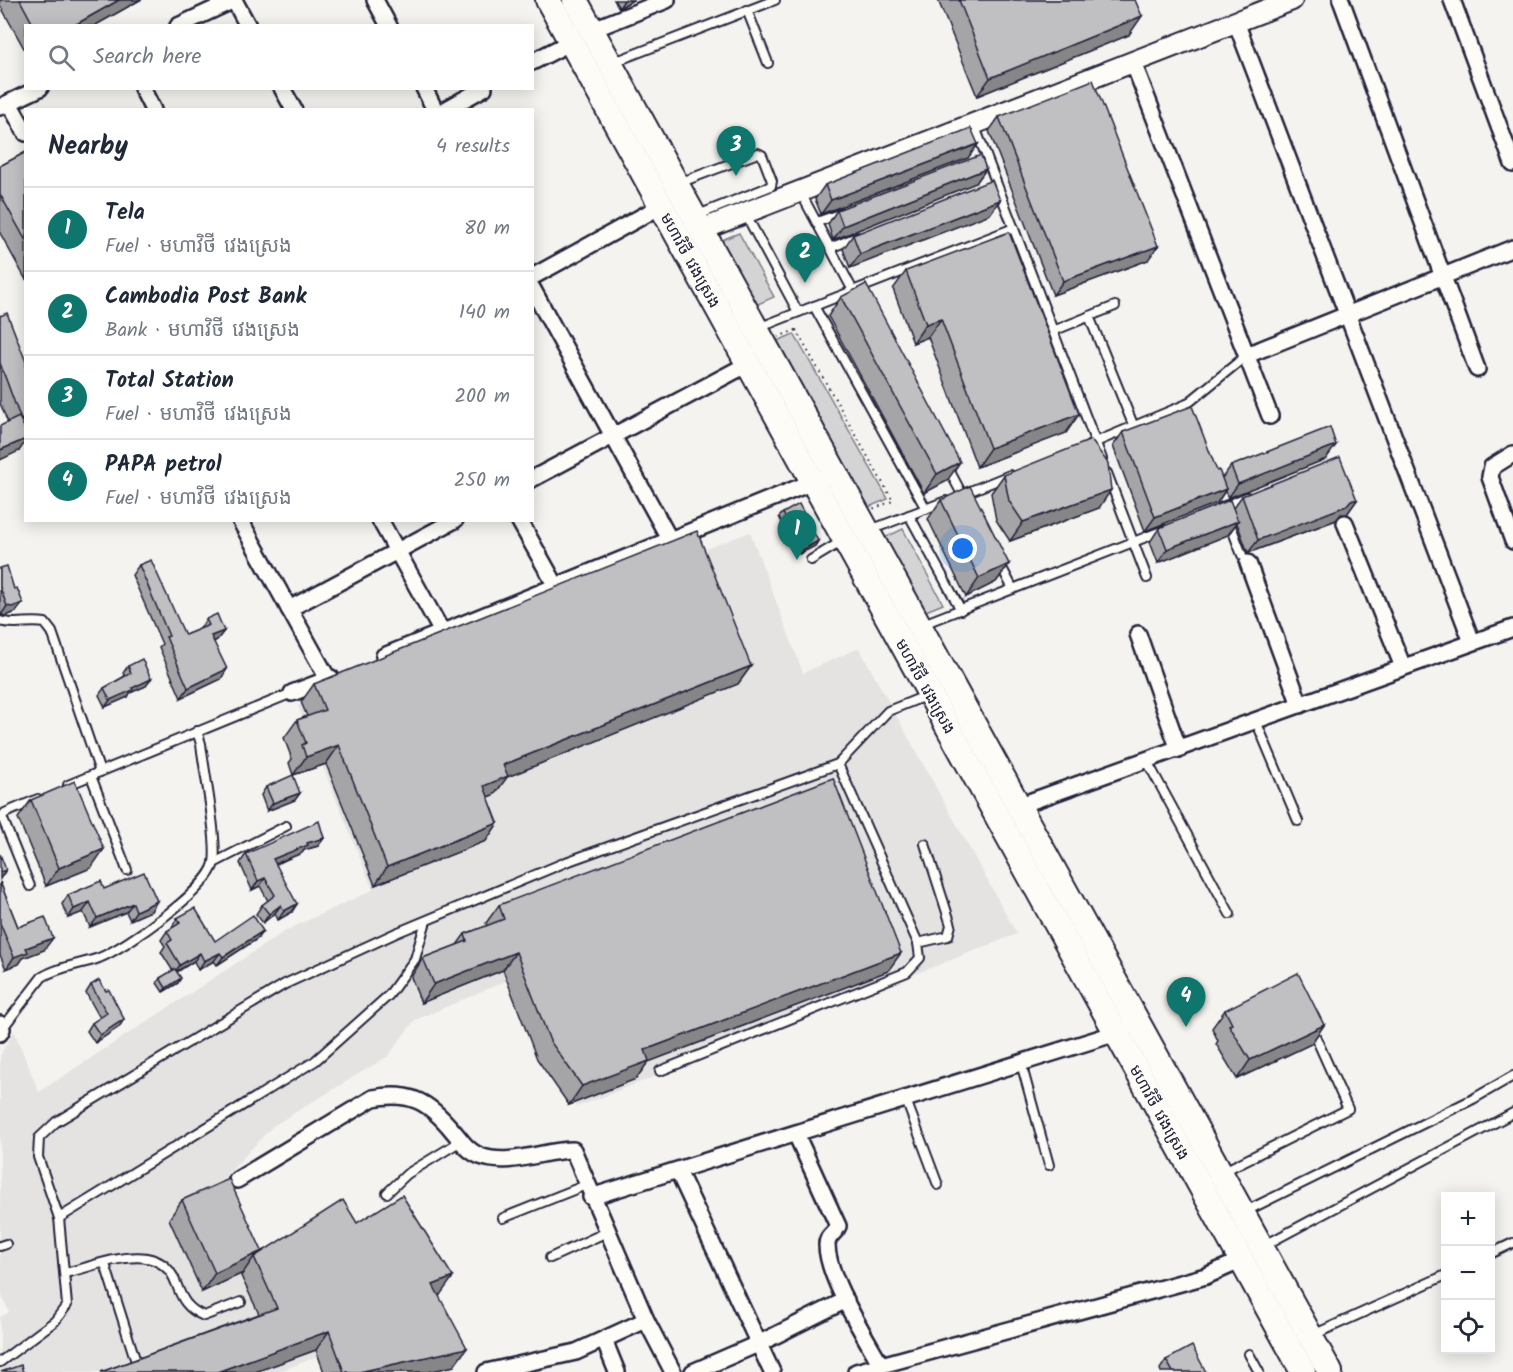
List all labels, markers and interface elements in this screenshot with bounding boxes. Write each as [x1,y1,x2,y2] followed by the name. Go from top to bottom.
[24,24,534,90] search box
[93,40,201,75] text: Search here
[45,41,78,74] icon: search
[48,126,128,168] text: Nearby
[716,126,756,176] pin: 3
[436,131,510,163] text: 4 results
[105,196,145,231] text: Tela
[653,208,726,313] street label: មហាវិថី វេងស្រេង
[64,213,71,245] text: 1
[464,213,510,245] text: 80 m
[105,231,292,263] text: Fuel · មហាវិថី វេងស្រេង
[786,234,824,283] pin: 2
[105,280,306,315] text: Cambodia Post Bank
[62,297,73,329] text: 2
[459,297,510,329] text: 140 m
[105,315,300,347] text: Bank · មហាវិថី វេងស្រេង
[105,364,234,399] text: Total Station
[62,381,73,413] text: 3
[454,381,510,413] text: 200 m
[105,399,292,431] text: Fuel · មហាវិថី វេងស្រេង
[105,448,222,483] text: PAPA petrol
[62,465,73,497] text: 4
[454,465,510,497] text: 250 m
[105,483,292,515] text: Fuel · មហាវិថី វេងស្រេង
[778,510,816,560] pin: 1
[948,534,977,563] your location
[888,634,961,739] street label: មហាវិថី វេងស្រេង
[1166,978,1206,1027] pin: 4
[1122,1060,1195,1165] street label: មហាវិថី វេងស្រេង
[1441,1192,1495,1354] map controls
[1441,1192,1495,1246] button: +
[1441,1246,1495,1300] button: −
[1441,1300,1495,1354] button: locate

